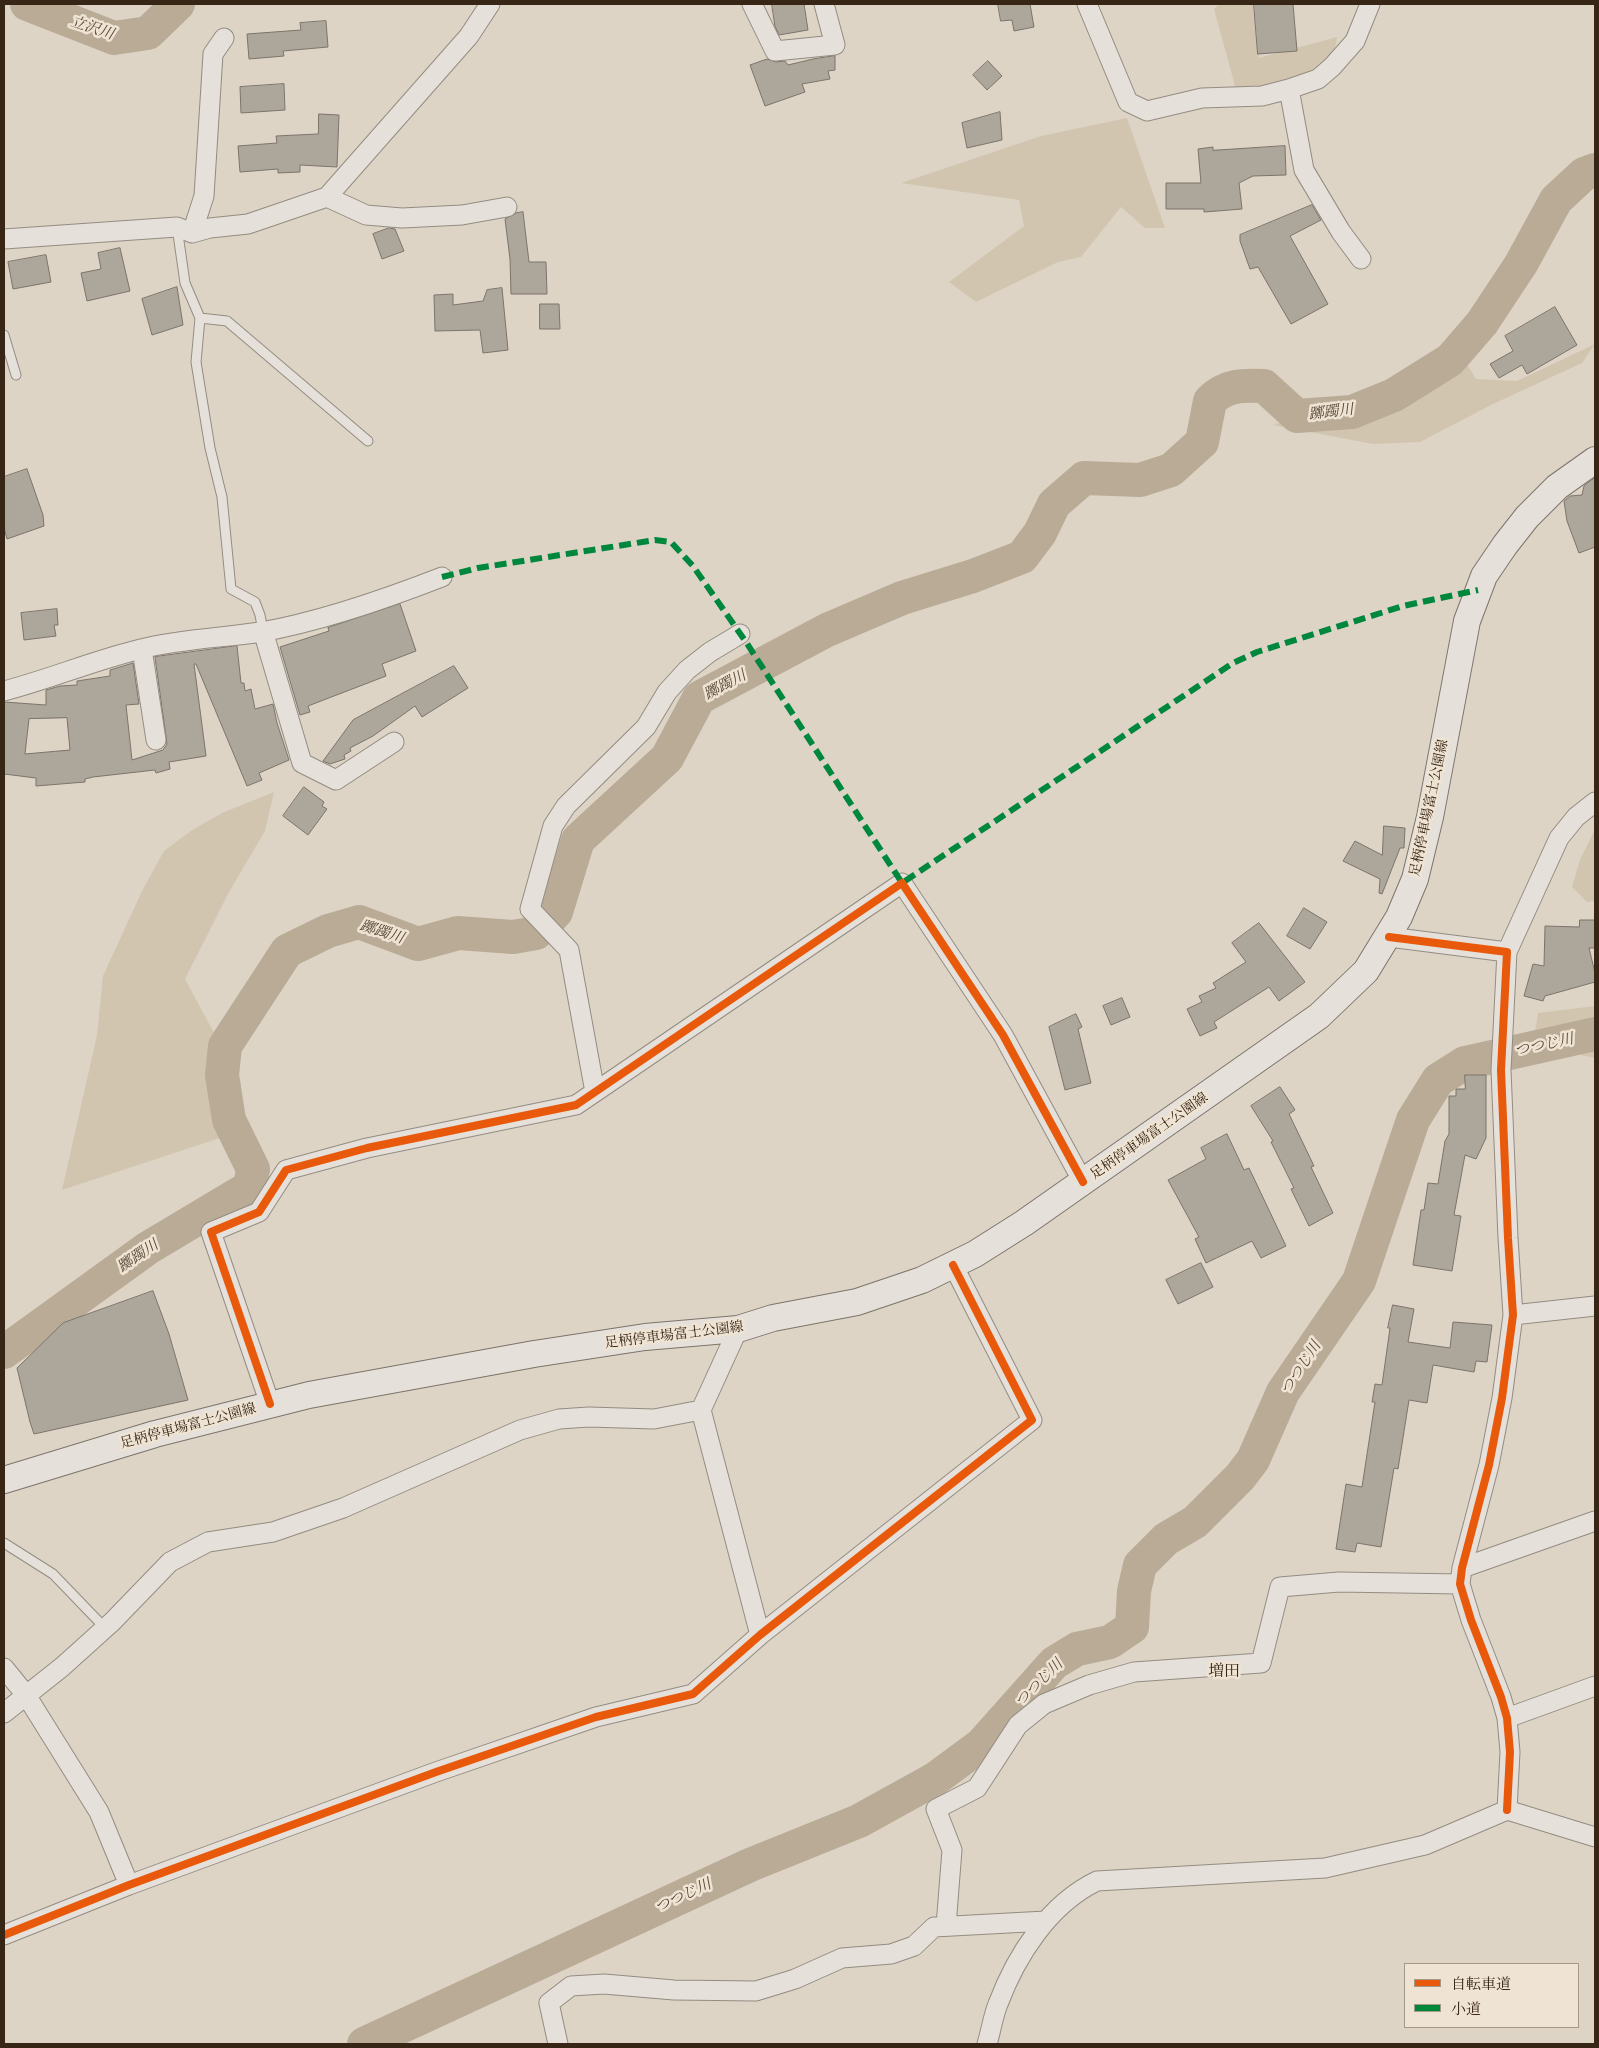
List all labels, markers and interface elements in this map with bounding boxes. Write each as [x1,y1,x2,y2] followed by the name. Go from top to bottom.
[68,12,116,44] water label: 立沢川
[1308,400,1354,424] water label: 躑躅川
[701,666,749,704] water label: 躑躅川
[1406,738,1452,878] street label: 足柄停車場富士公園線
[358,916,406,948] water label: 躑躅川
[1513,1030,1575,1060] water label: つつじ川
[1087,1089,1211,1183] street label: 足柄停車場富士公園線
[114,1236,162,1276] water label: 躑躅川
[603,1318,745,1352] street label: 足柄停車場富士公園線
[1277,1338,1325,1398] water label: つつじ川
[118,1400,258,1452] street label: 足柄停車場富士公園線
[1011,1655,1067,1711] water label: つつじ川
[1208,1661,1240,1681] district label: 増田
[652,1875,714,1917] water label: つつじ川
[1404,1963,1579,2028] legend
[1451,1974,1511,1993] text: 自転車道
[1451,1999,1481,2018] text: 小道

